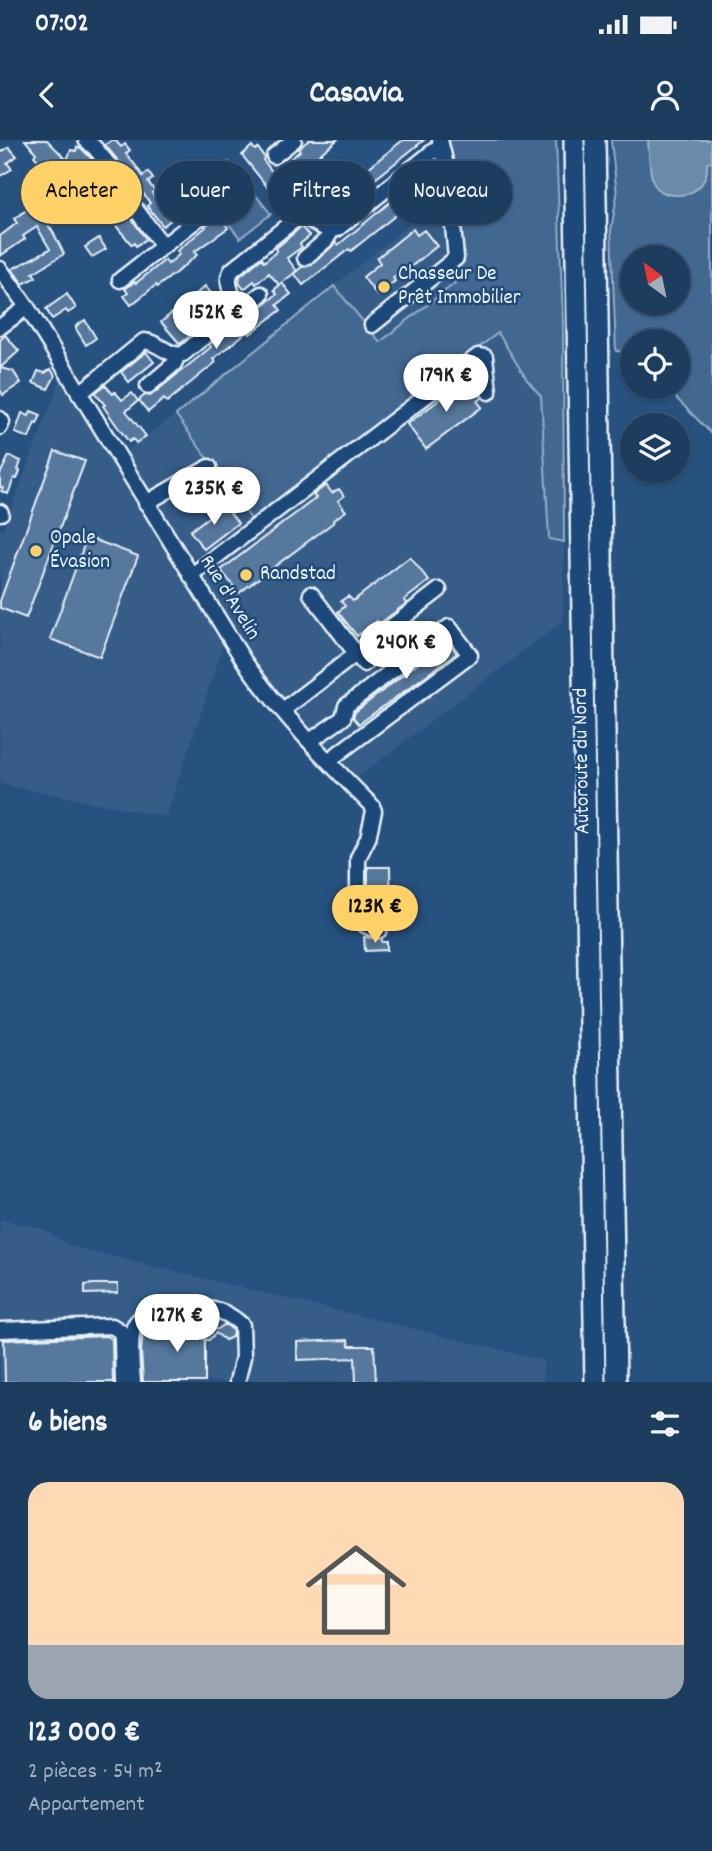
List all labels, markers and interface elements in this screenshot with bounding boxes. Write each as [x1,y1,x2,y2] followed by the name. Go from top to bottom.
[35,6,89,43] text: 07:02
[309,72,403,118] text: Casavia
[28,76,66,114] icon: back
[646,76,684,114] icon: person
[21,161,142,224] chip: Acheter
[156,161,254,224] chip: Louer
[268,161,375,224] chip: Filtres
[389,161,512,224] chip: Nouveau
[620,245,690,315] north arrow
[620,245,690,483] map controls
[398,260,521,314] place label: Chasseur De Prêt Immobilier
[376,279,392,295] marker: Chasseur De Prêt Immobilier
[159,292,273,351] pin: 152K €
[189,297,243,330] text: 152K €
[620,329,690,399] button: locate
[389,355,503,414] pin: 179K €
[419,360,473,393] text: 179K €
[620,413,690,483] button: layers
[157,468,271,527] pin: 235K €
[184,473,244,506] text: 235K €
[50,524,110,578] place label: Opale Évasion
[28,543,44,559] marker: Opale Évasion
[191,550,267,646] street label: Rue d'Avelin
[260,560,336,590] place label: Randstad
[238,567,254,583] marker: Randstad
[349,622,463,681] pin: 240K €
[376,627,436,660] text: 240K €
[567,687,599,835] street label: Autoroute du Nord
[318,886,432,945] pin: 123K €
[348,891,402,924] text: 123K €
[120,1294,234,1354] pin: 127K €
[151,1300,203,1333] text: 127K €
[28,1403,108,1446] text: 6 biens
[646,1405,684,1443] icon: filters
[293,1527,419,1653] icon: home
[28,1713,141,1756] text: 123 000 €
[28,1756,163,1789] text: 2 pièces · 54 m²
[28,1789,145,1822] text: Appartement

